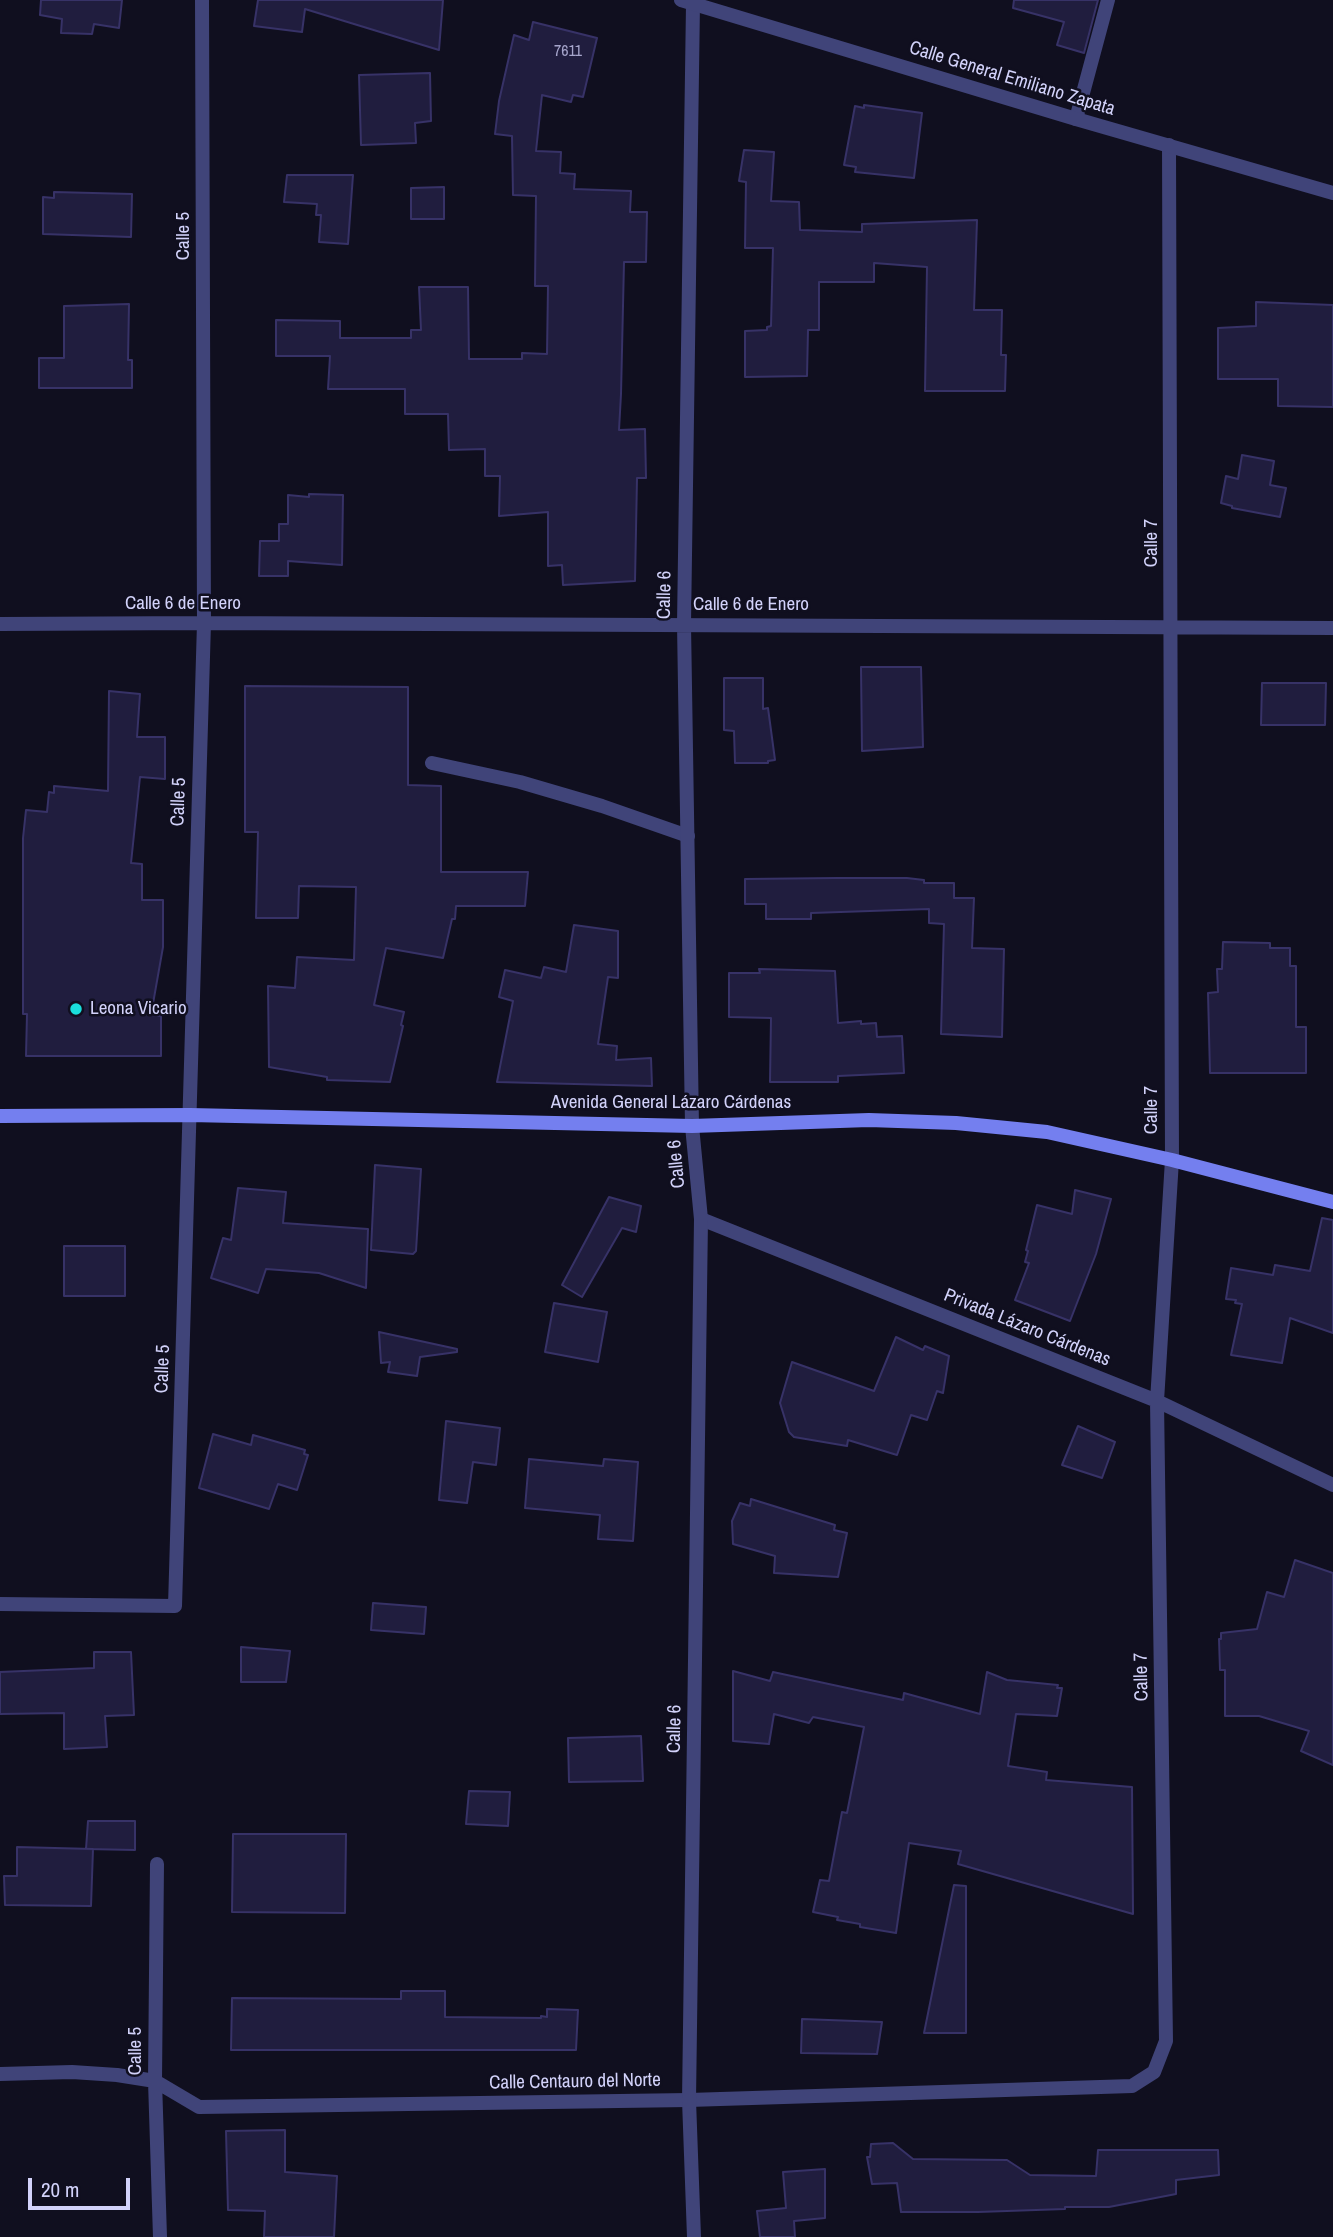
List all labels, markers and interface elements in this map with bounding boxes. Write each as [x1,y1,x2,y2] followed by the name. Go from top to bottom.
[906,37,1118,121] street label: Calle General Emiliano Zapata
[554,42,582,62] house number: 7611
[173,212,195,260] street label: Calle 5
[1141,519,1163,567] street label: Calle 7
[653,571,677,619] street label: Calle 6
[125,593,241,615] street label: Calle 6 de Enero
[693,594,809,616] street label: Calle 6 de Enero
[167,777,191,827] street label: Calle 5
[90,998,187,1020] place label: Leona Vicario
[68,1001,84,1017] marker: Leona Vicario
[1141,1086,1163,1134] street label: Calle 7
[551,1092,791,1114] street label: Avenida General Lázaro Cárdenas
[664,1139,690,1189] street label: Calle 6
[940,1284,1114,1372] street label: Privada Lázaro Cárdenas
[151,1344,175,1394] street label: Calle 5
[1130,1653,1154,1701] street label: Calle 7
[663,1705,687,1753] street label: Calle 6
[125,2027,147,2075] street label: Calle 5
[489,2069,661,2095] street label: Calle Centauro del Norte
[32,2164,133,2208] scale bar
[41,2175,79,2204] text: 20 m

